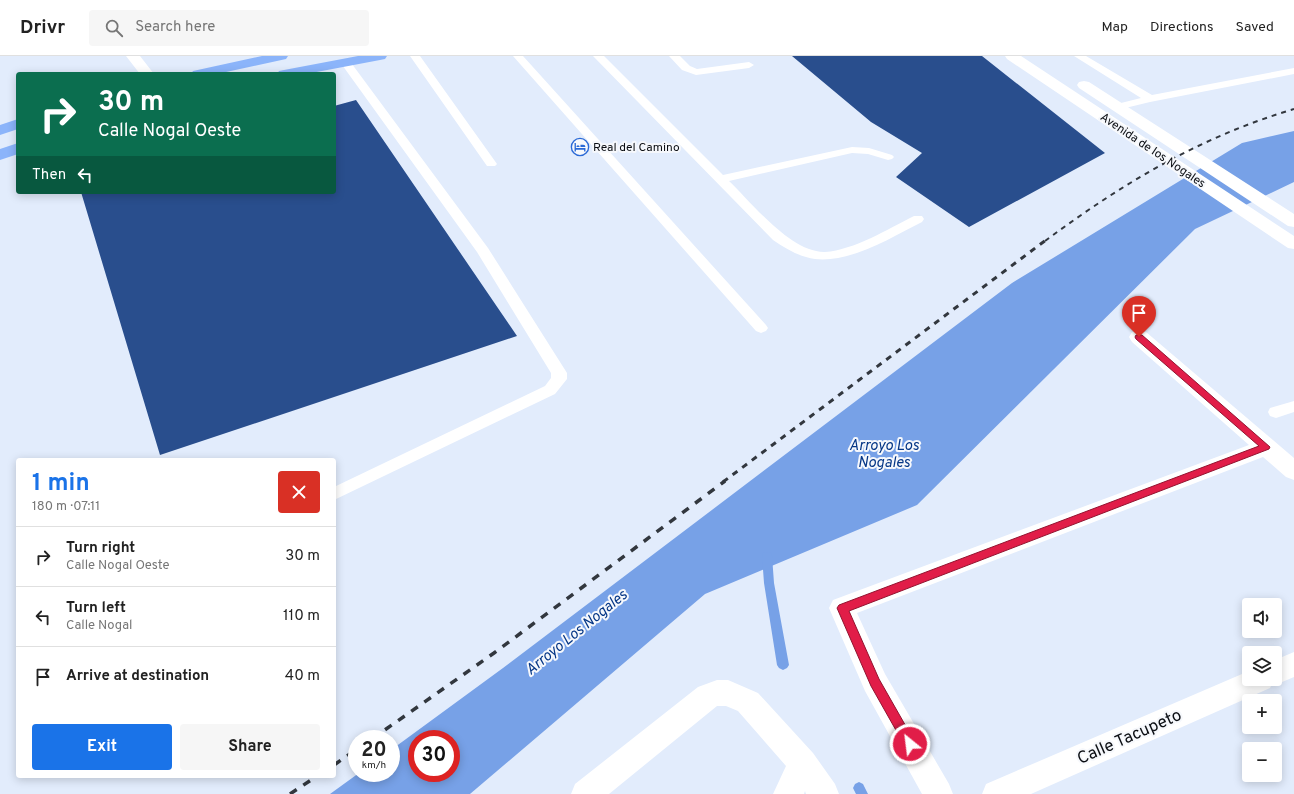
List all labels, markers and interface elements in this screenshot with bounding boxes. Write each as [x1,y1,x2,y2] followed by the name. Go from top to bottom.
[89,10,369,46] search box
[20,16,65,40] text: Drivr
[103,17,125,39] icon: search
[135,18,215,37] text: Search here
[1102,19,1128,36] text: Map
[1150,19,1214,36] text: Directions
[1236,19,1274,36] text: Saved
[98,85,164,121] text: 30 m
[32,88,84,140] icon: right
[1097,110,1208,192] street label: Avenida de los Nogales
[98,120,241,143] text: Calle Nogal Oeste
[570,137,590,157] hotel icon: Real del Camino
[593,140,680,156] place label: Real del Camino
[74,164,96,186] icon: left
[32,166,66,185] text: Then
[1122,296,1156,337] pin
[1128,302,1150,324] icon: arrive
[849,437,919,473] water label: Arroyo Los Nogales
[32,469,90,499] text: 1 min
[278,471,320,513] button: close
[32,499,100,515] text: 180 m · 07:11
[66,539,135,558] text: Turn right
[32,546,54,568] icon: right
[285,547,320,566] text: 30 m
[66,558,169,574] text: Calle Nogal Oeste
[522,586,632,680] water label: Arroyo Los Nogales
[1242,598,1282,782] map controls
[1242,598,1282,638] button: sound
[66,599,126,618] text: Turn left
[32,606,54,628] icon: left
[283,607,320,626] text: 110 m
[66,618,132,634] text: Calle Nogal
[1242,646,1282,686] button: layers
[32,666,54,688] icon: arrive
[66,667,209,686] text: Arrive at destination
[285,667,320,686] text: 40 m
[1242,694,1282,734] button: +
[1074,705,1185,771] street label: Calle Tacupeto
[889,723,931,765] position arrow
[32,724,172,770] button: Exit
[180,724,320,770] button: Share
[408,730,460,782] speed limit sign: 30
[361,738,387,764] text: 20
[1242,742,1282,782] button: −
[362,759,386,772] text: km/h

